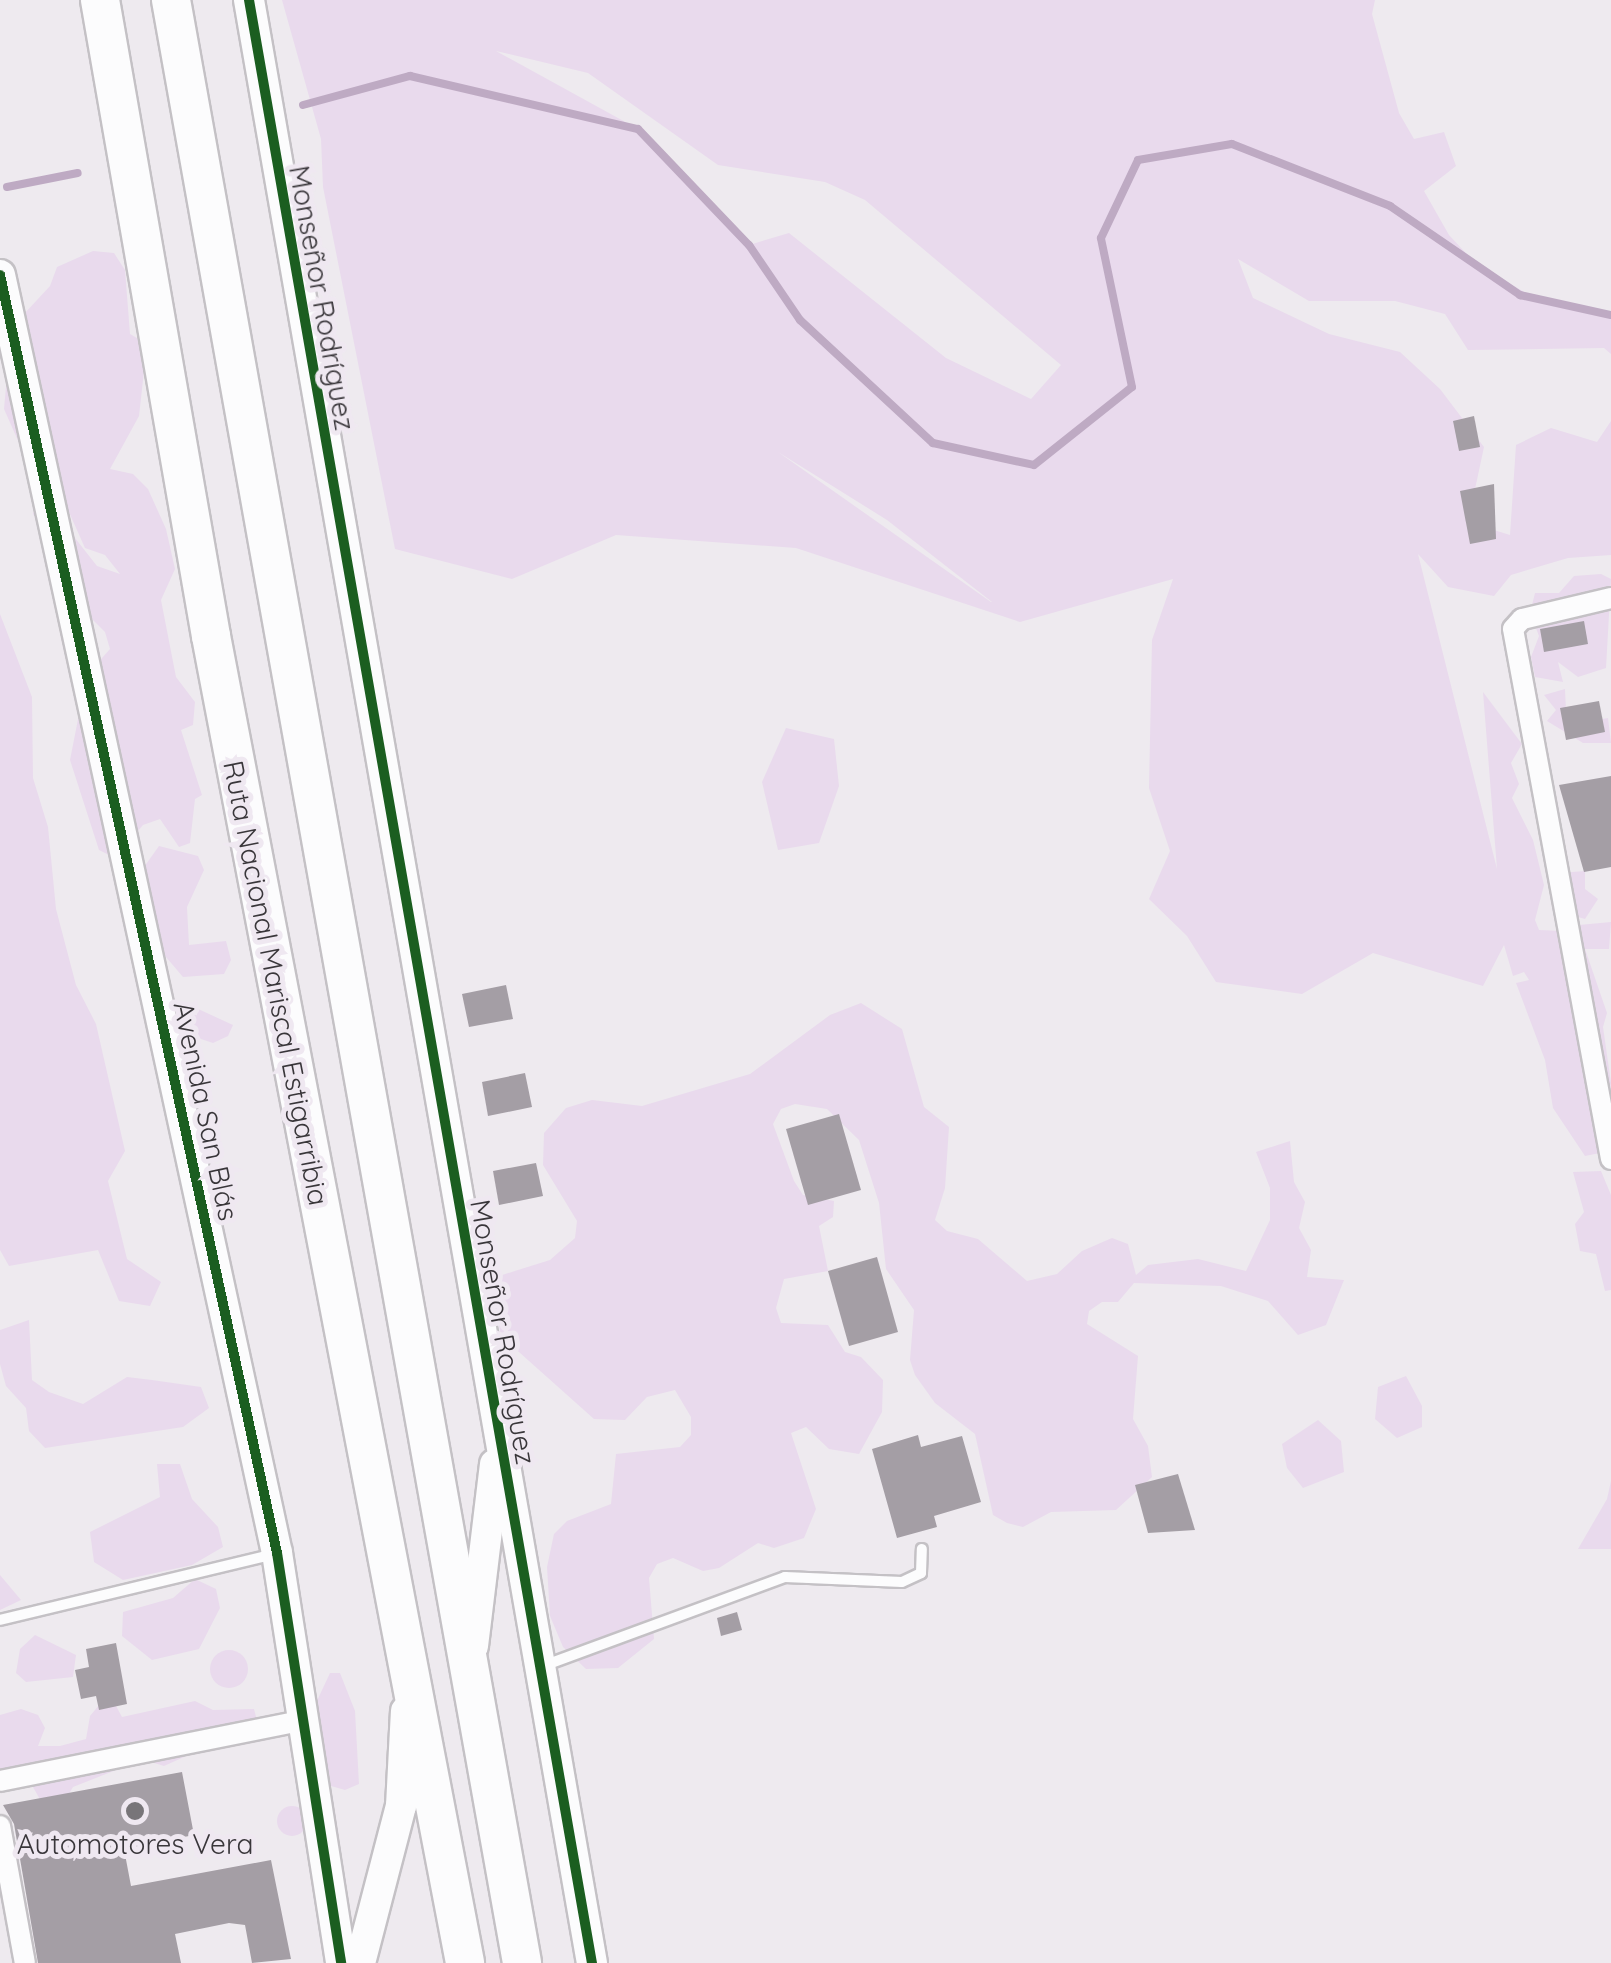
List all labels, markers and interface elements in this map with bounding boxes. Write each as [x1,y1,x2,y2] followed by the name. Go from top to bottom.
[282,163,362,433] street label: Monseñor Rodríguez
[216,758,336,1208] street label: Ruta Nacional Mariscal Estigarribia
[166,999,246,1223] street label: Avenida San Blás
[463,1197,543,1467] street label: Monseñor Rodríguez
[124,1800,146,1822] marker: Automotores Vera
[17,1827,253,1861] place label: Automotores Vera

